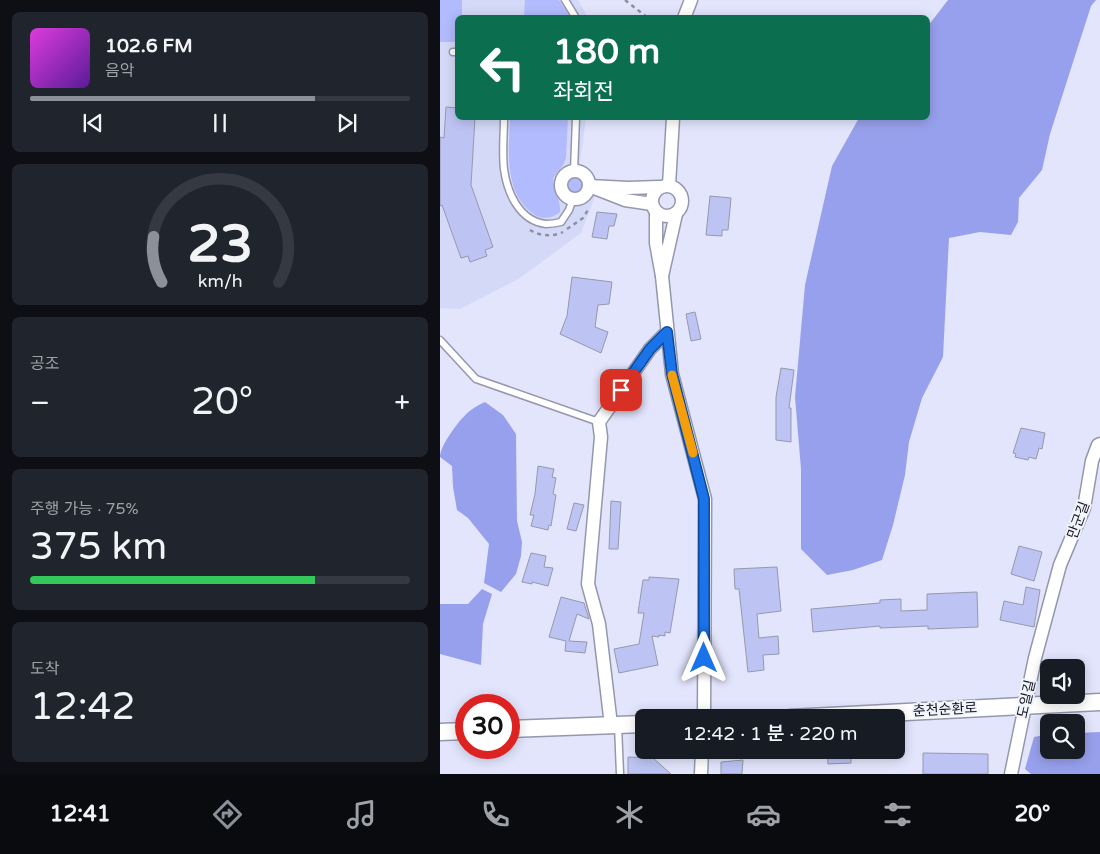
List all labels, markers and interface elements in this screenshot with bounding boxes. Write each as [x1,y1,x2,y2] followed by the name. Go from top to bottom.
[553,31,660,73] text: 180 m
[105,35,193,57] text: 102.6 FM
[470,35,535,100] icon: left
[105,61,134,81] text: 음악
[553,79,614,105] text: 좌회전
[79,109,107,137] icon: previous
[206,109,234,137] icon: pause
[333,109,361,137] icon: next
[187,213,253,276] text: 23
[198,271,242,292] text: km/h
[30,354,59,374] text: 공조
[600,369,642,411] pin
[607,376,635,404] icon: arrive
[191,379,253,425] text: 20°
[30,386,50,420] text: −
[394,386,410,420] text: +
[30,499,139,519] text: 주행 가능 · 75%
[1064,499,1093,541] street label: 만군길
[30,524,167,570] text: 375 km
[677,631,729,683] position arrow
[30,659,59,679] text: 도착
[1040,659,1085,759] map controls
[1040,659,1085,704] button: sound
[1014,678,1039,720] street label: 도일길
[30,684,135,730] text: 12:42
[455,694,520,759] speed limit sign: 30
[912,699,978,720] street label: 춘천순환로
[1040,714,1085,759] button: search
[683,723,857,745] text: 12:42 · 1 분 · 220 m
[210,797,245,832] icon: directions
[344,797,379,832] icon: music
[478,797,513,832] icon: phone
[612,797,647,832] icon: climate
[746,797,781,832] icon: car
[880,797,915,832] icon: filters
[50,801,111,827] text: 12:41
[1014,801,1050,827] text: 20°

